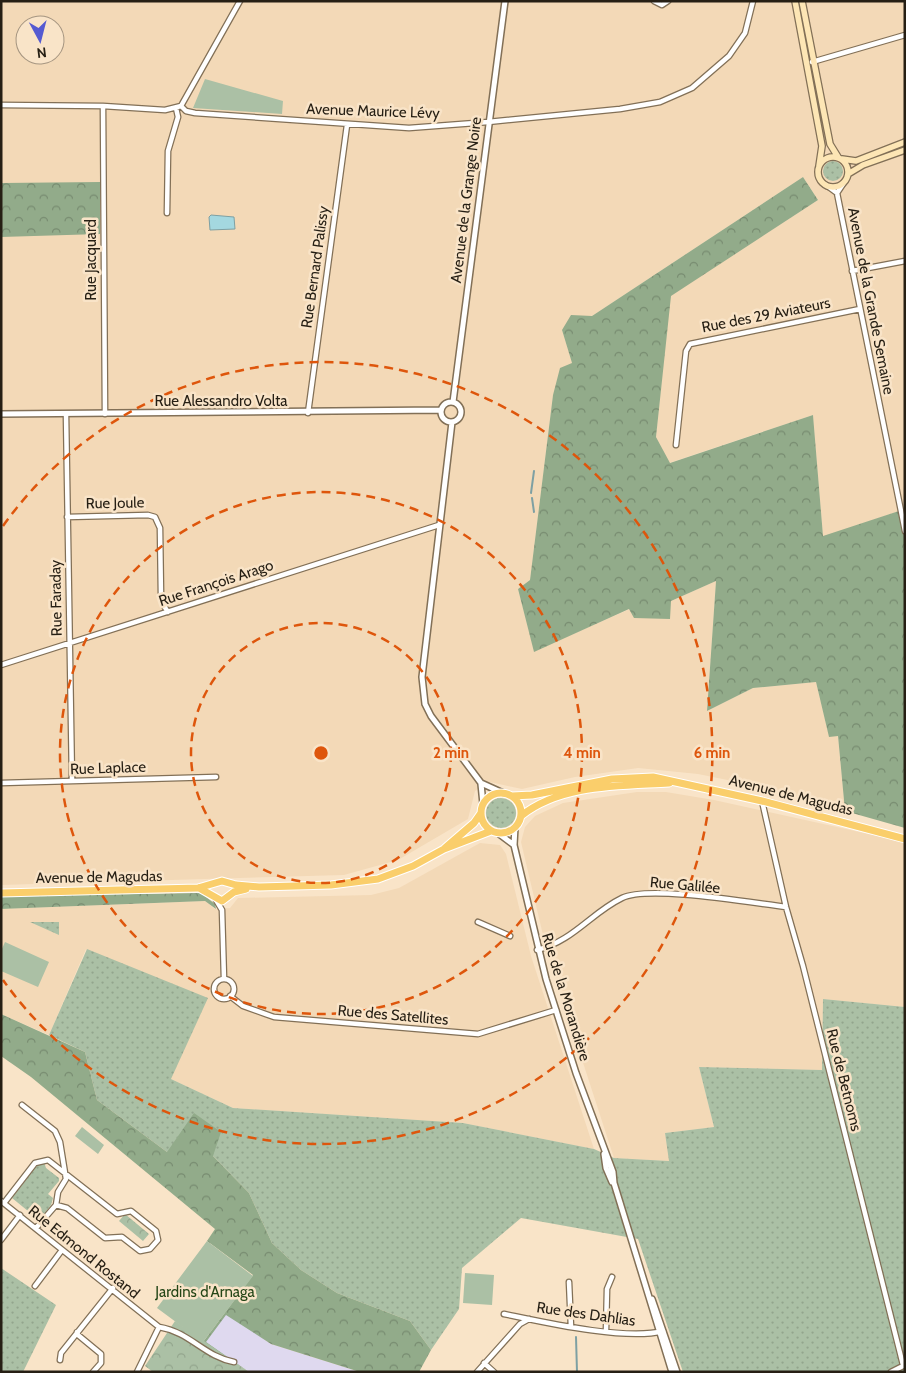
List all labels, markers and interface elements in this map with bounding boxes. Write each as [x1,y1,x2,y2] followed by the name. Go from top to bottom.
[15,15,65,65] north arrow
[36,43,48,62] text: N
[306,100,441,122] street label: Avenue Maurice Lévy
[447,116,485,284] street label: Avenue de la Grange Noire
[298,204,333,329] street label: Rue Bernard Palissy
[844,206,898,396] street label: Avenue de la Grande Semaine
[82,219,100,301] street label: Rue Jacquard
[700,294,832,336] street label: Rue des 29 Aviateurs
[155,392,288,410] street label: Rue Alessandro Volta
[86,493,145,513] street label: Rue Joule
[156,556,276,610] street label: Rue François Arago
[46,559,66,636] street label: Rue Faraday
[312,744,330,762] centre of rings
[433,744,469,762] text: 2 min
[563,744,601,762] text: 4 min
[694,744,730,762] text: 6 min
[70,758,147,778] street label: Rue Laplace
[727,771,855,819] street label: Avenue de Magudas
[36,867,162,887] street label: Avenue de Magudas
[649,873,721,897] street label: Rue Galilée
[538,931,594,1064] street label: Rue de la Morandière
[337,1001,449,1029] street label: Rue des Satellites
[823,1027,865,1133] street label: Rue de Betnoms
[25,1202,143,1302] street label: Rue Edmond Rostand
[154,1283,255,1301] park label: Jardins d'Arnaga
[535,1298,637,1330] street label: Rue des Dahlias

